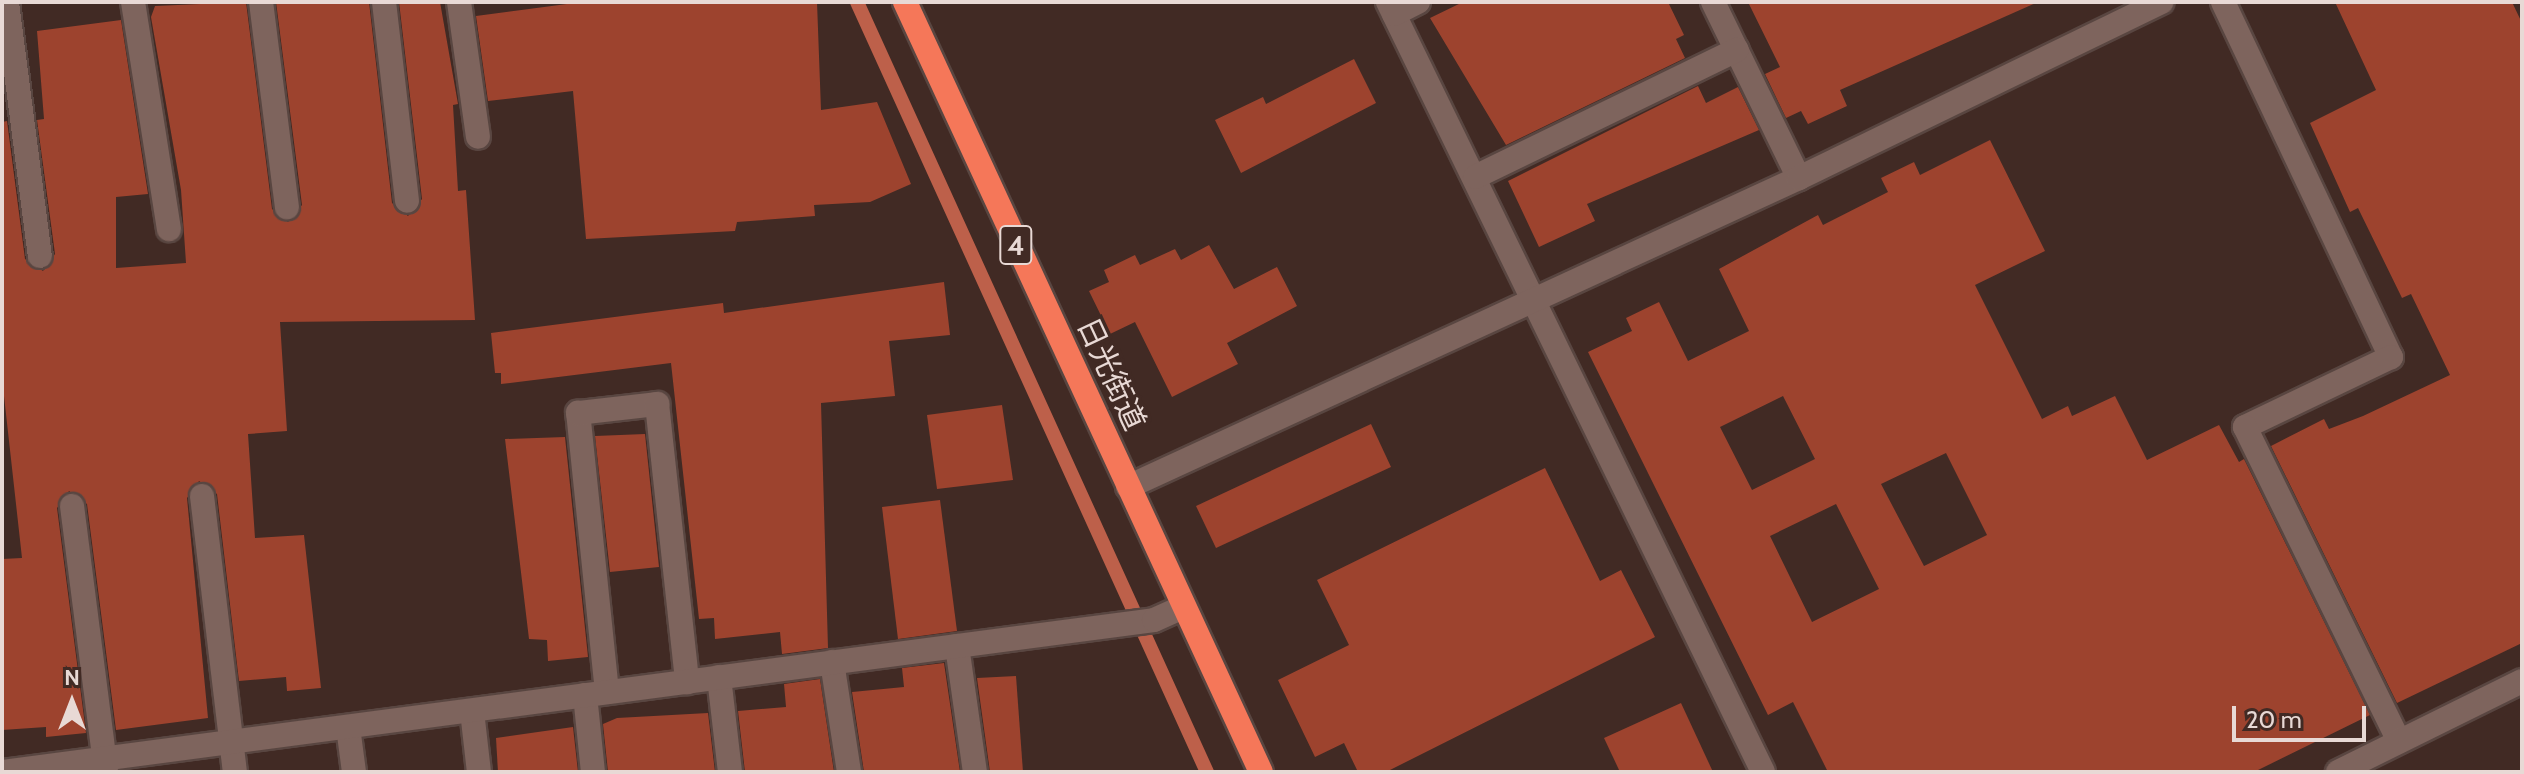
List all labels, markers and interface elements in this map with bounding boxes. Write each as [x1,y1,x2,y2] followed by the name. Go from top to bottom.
[998,221,1034,269] road number: 4
[1069,312,1153,436] street label: 日光街道
[32,662,112,742] north arrow
[64,664,80,691] text: N
[2236,690,2370,740] scale bar
[2246,705,2302,734] text: 20 m

